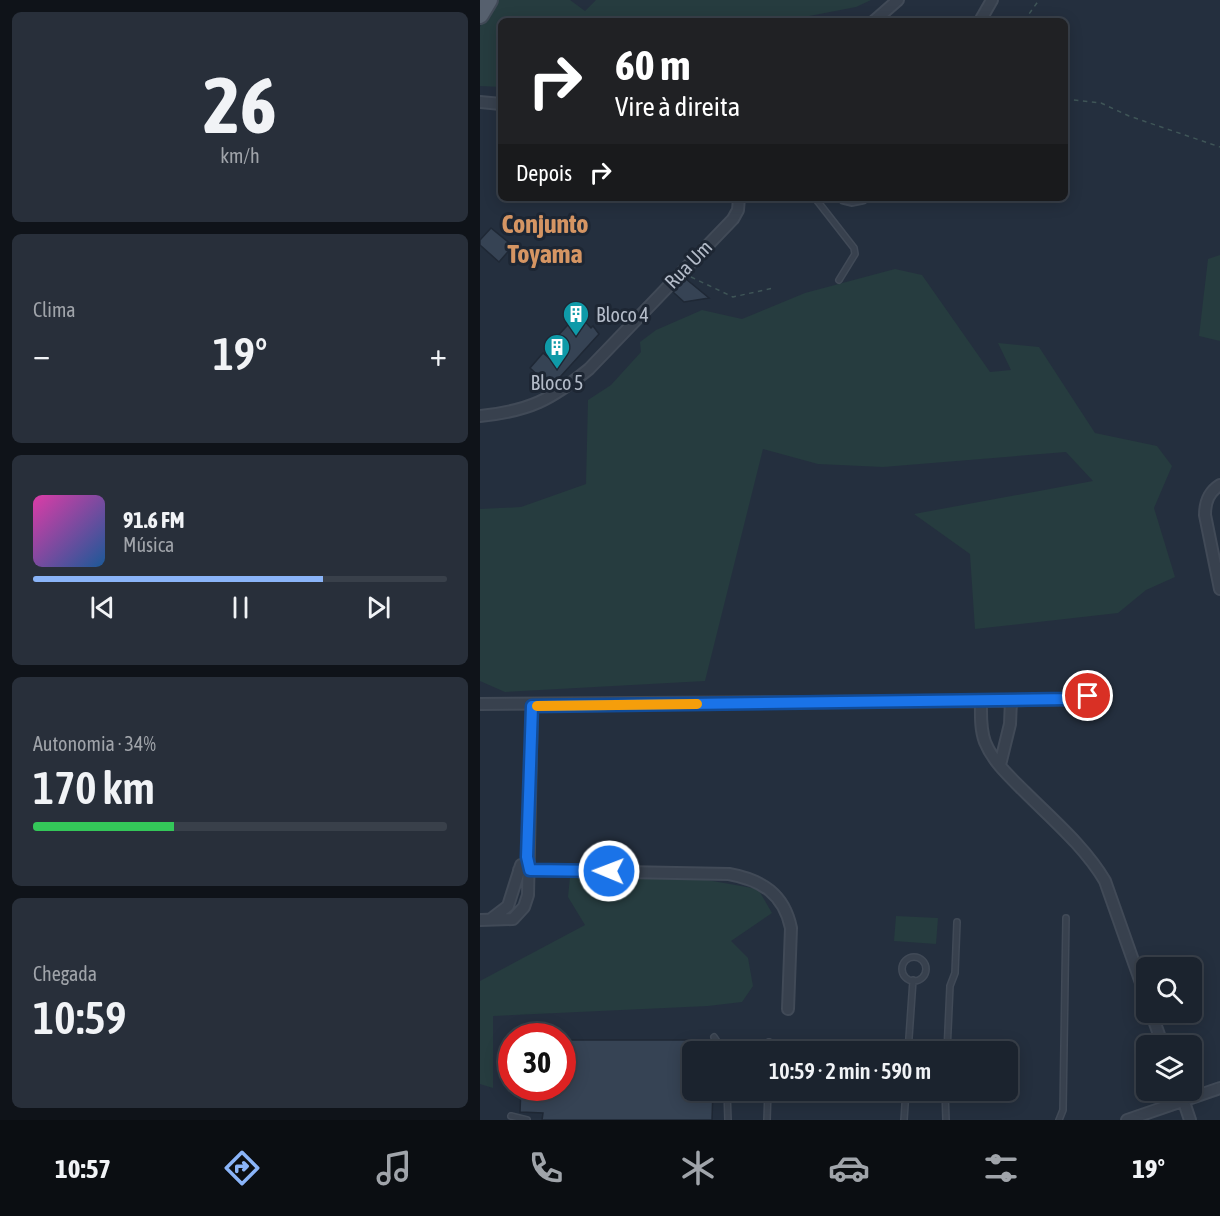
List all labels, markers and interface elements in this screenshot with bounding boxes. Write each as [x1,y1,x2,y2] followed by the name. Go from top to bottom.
[615,41,690,89] text: 60 m
[516,42,594,120] icon: right
[203,60,277,150] text: 26
[615,91,740,122] text: Vire à direita
[220,144,260,167] text: km/h
[584,156,617,189] icon: right
[516,160,572,186] text: Depois
[501,209,589,269] district label: Conjunto Toyama
[660,235,716,293] street label: Rua Um
[33,298,76,321] text: Clima
[561,299,591,337] building icon: Bloco 4
[596,303,649,326] place label: Bloco 4
[213,328,267,380] text: 19°
[542,332,572,370] building icon: Bloco 5
[33,335,50,373] text: −
[430,335,447,373] text: +
[531,371,583,394] place label: Bloco 5
[123,507,185,533] text: 91.6 FM
[123,533,174,556] text: Música
[86,591,119,624] icon: previous
[224,591,257,624] icon: pause
[362,591,395,624] icon: next
[1062,670,1113,721] pin
[1071,679,1104,712] icon: arrive
[33,732,156,755] text: Autonomia · 34%
[33,762,155,814] text: 170 km
[577,839,641,903] position arrow
[1136,957,1202,1101] map controls
[1136,957,1202,1023] button: search
[33,962,97,985] text: Chegada
[33,992,127,1044] text: 10:59
[498,1023,576,1101] speed limit sign: 30
[1136,1035,1202,1101] button: layers
[769,1058,931,1084] text: 10:59 · 2 min · 590 m
[221,1147,263,1189] icon: directions
[373,1147,415,1189] icon: music
[525,1147,567,1189] icon: phone
[677,1147,719,1189] icon: climate
[828,1147,870,1189] icon: car
[980,1147,1022,1189] icon: filters
[55,1153,111,1184] text: 10:57
[1132,1153,1165,1184] text: 19°

